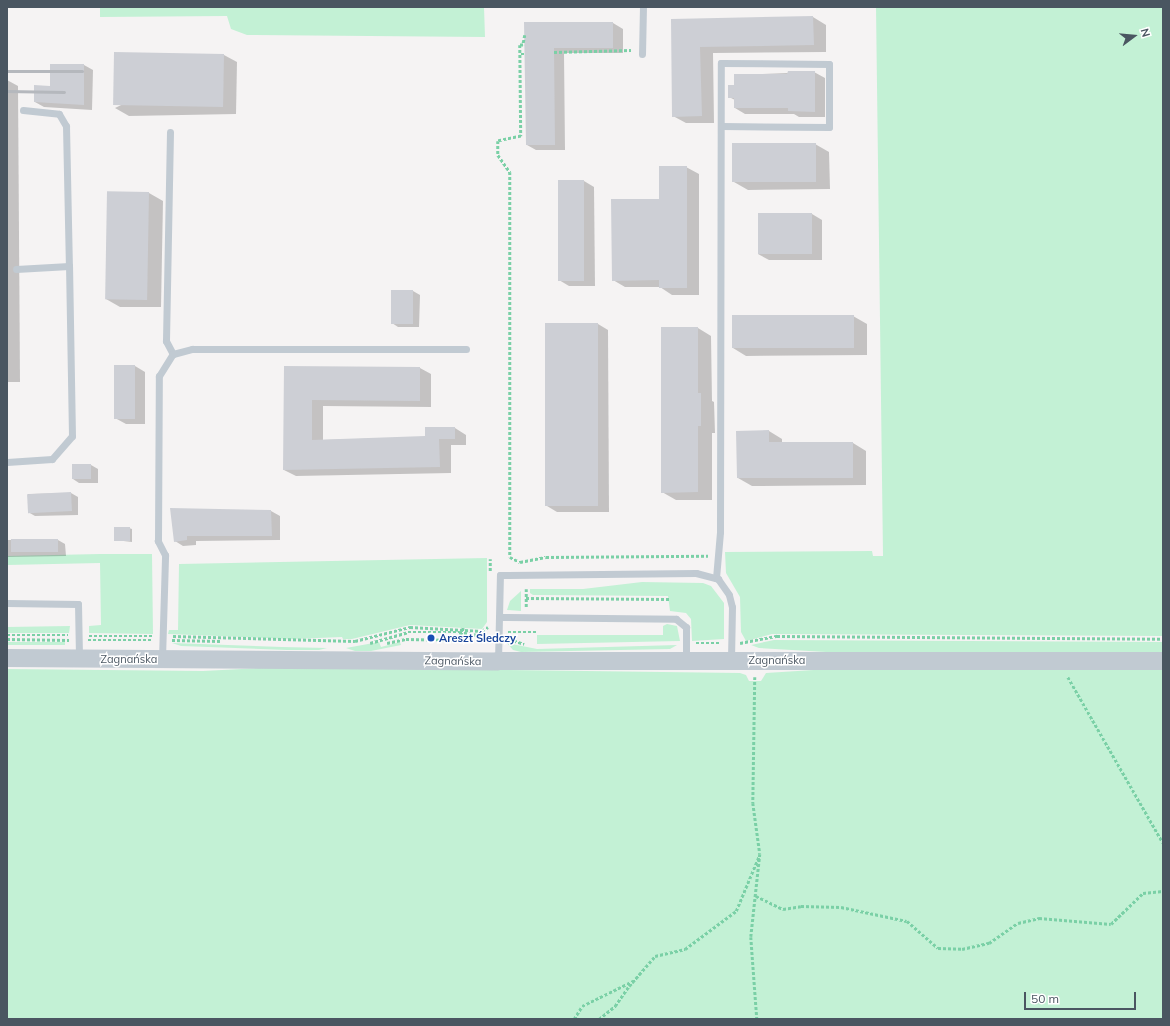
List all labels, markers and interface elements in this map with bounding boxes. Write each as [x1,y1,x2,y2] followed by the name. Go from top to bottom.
[1114,16,1154,56] north arrow
[1138,27,1153,39] text: N
[439,631,516,645] place label: Areszt Śledczy
[426,633,436,643] marker: Areszt Śledczy
[101,652,157,666] street label: Zagnańska
[749,653,805,667] street label: Zagnańska
[424,654,482,668] street label: Zagnańska
[1026,984,1138,1010] scale bar
[1031,991,1059,1006] text: 50 m

